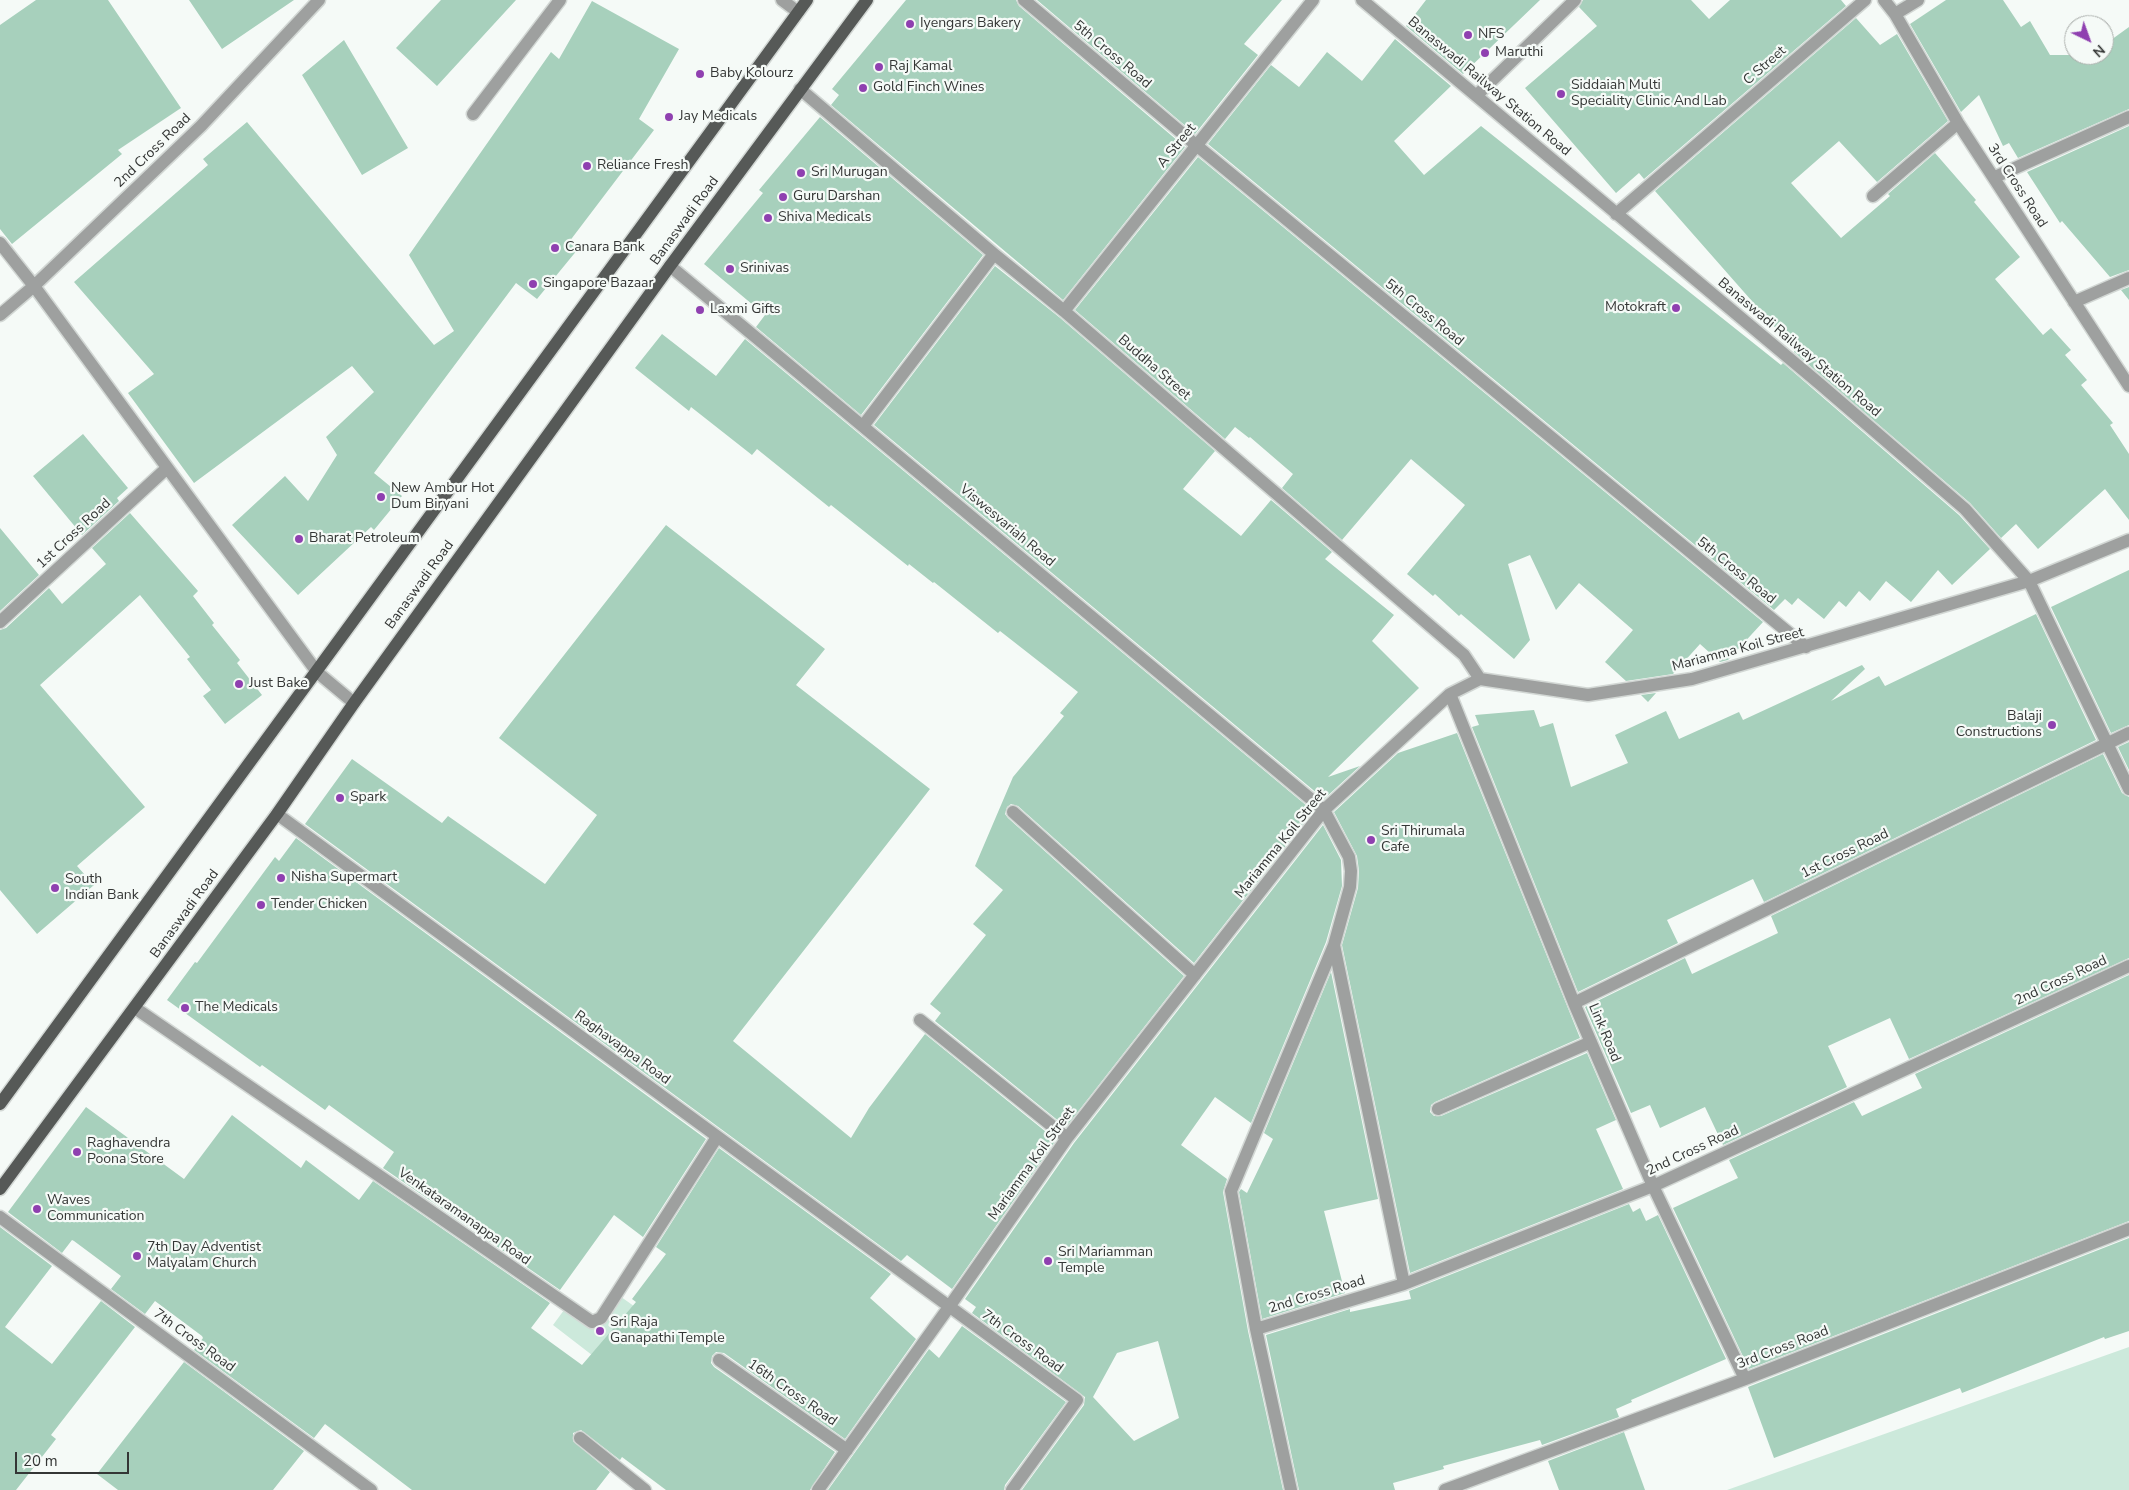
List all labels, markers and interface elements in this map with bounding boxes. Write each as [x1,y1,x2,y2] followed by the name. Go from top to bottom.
[1404,14,1574,160] street label: Banaswadi Railway Station Road
[2064,15,2114,65] north arrow
[920,16,1021,32] place label: Iyengars Bakery
[904,18,916,30] marker: Iyengars Bakery
[1070,18,1154,92] street label: 5th Cross Road
[1478,27,1504,43] place label: NFS
[1462,29,1474,41] marker: NFS
[2088,40,2109,61] text: N
[1740,43,1790,89] street label: C Street
[1495,45,1543,61] place label: Maruthi
[1479,47,1491,59] marker: Maruthi
[889,59,952,75] place label: Raj Kamal
[873,61,885,73] marker: Raj Kamal
[710,66,793,82] place label: Baby Kolourz
[694,68,706,80] marker: Baby Kolourz
[1571,78,1727,110] place label: Siddaiah Multi Speciality Clinic And Lab
[873,80,984,96] place label: Gold Finch Wines
[857,82,869,94] marker: Gold Finch Wines
[1555,88,1567,100] marker: Siddaiah Multi Speciality Clinic And Lab
[679,109,757,125] place label: Jay Medicals
[111,110,195,192] street label: 2nd Cross Road
[663,111,675,123] marker: Jay Medicals
[1154,121,1200,171] street label: A Street
[1984,141,2050,231] street label: 3rd Cross Road
[597,158,688,174] place label: Reliance Fresh
[581,160,593,172] marker: Reliance Fresh
[811,165,888,181] place label: Sri Murugan
[795,167,807,179] marker: Sri Murugan
[647,173,723,269] street label: Banaswadi Road
[793,189,880,205] place label: Guru Darshan
[777,191,789,203] marker: Guru Darshan
[778,210,871,226] place label: Shiva Medicals
[762,212,774,224] marker: Shiva Medicals
[565,240,645,256] place label: Canara Bank
[549,242,561,254] marker: Canara Bank
[740,261,789,277] place label: Srinivas
[724,263,736,275] marker: Srinivas
[1714,275,1884,421] street label: Banaswadi Railway Station Road
[543,276,653,292] place label: Singapore Bazaar
[1381,276,1467,350] street label: 5th Cross Road
[527,278,539,290] marker: Singapore Bazaar
[1605,300,1666,316] place label: Motokraft
[710,302,781,318] place label: Laxmi Gifts
[1670,302,1682,314] marker: Motokraft
[694,304,706,316] marker: Laxmi Gifts
[1114,332,1194,404] street label: Buddha Street
[391,481,494,514] place label: New Ambur Hot Dum Biryani
[956,481,1058,571] street label: Viswesvariah Road
[375,491,387,503] marker: New Ambur Hot Dum Biryani
[33,495,115,573] street label: 1st Cross Road
[309,531,420,547] place label: Bharat Petroleum
[293,533,305,545] marker: Bharat Petroleum
[1693,534,1779,608] street label: 5th Cross Road
[382,537,458,633] street label: Banaswadi Road
[1670,624,1806,676] street label: Mariamma Koil Street
[249,676,308,692] place label: Just Bake
[233,678,245,690] marker: Just Bake
[1956,709,2042,742] place label: Balaji Constructions
[2046,719,2058,731] marker: Balaji Constructions
[1232,786,1330,902] street label: Mariamma Koil Street
[350,790,386,806] place label: Spark
[334,792,346,804] marker: Spark
[1381,824,1465,856] place label: Sri Thirumala Cafe
[1798,826,1892,882] street label: 1st Cross Road
[1365,834,1377,846] marker: Sri Thirumala Cafe
[147,866,223,962] street label: Banaswadi Road
[291,870,397,886] place label: Nisha Supermart
[65,872,139,904] place label: South Indian Bank
[275,872,287,884] marker: Nisha Supermart
[49,882,61,894] marker: South Indian Bank
[271,897,367,913] place label: Tender Chicken
[255,899,267,911] marker: Tender Chicken
[2012,952,2110,1010] street label: 2nd Cross Road
[195,1000,278,1016] place label: The Medicals
[1584,1001,1624,1065] street label: Link Road
[179,1002,191,1014] marker: The Medicals
[571,1008,673,1088] street label: Raghavappa Road
[985,1104,1079,1224] street label: Mariamma Koil Street
[1644,1122,1742,1180] street label: 2nd Cross Road
[87,1136,170,1168] place label: Raghavendra Poona Store
[71,1146,83,1158] marker: Raghavendra Poona Store
[394,1165,534,1269] street label: Venkataramanappa Road
[47,1193,144,1226] place label: Waves Communication
[31,1203,43,1215] marker: Waves Communication
[147,1240,261,1272] place label: 7th Day Adventist Malyalam Church
[1058,1245,1153,1278] place label: Sri Mariamman Temple
[131,1250,143,1262] marker: 7th Day Adventist Malyalam Church
[1042,1255,1054,1267] marker: Sri Mariamman Temple
[1267,1272,1367,1318] street label: 2nd Cross Road
[150,1306,238,1376] street label: 7th Cross Road
[978,1307,1066,1377] street label: 7th Cross Road
[610,1315,725,1348] place label: Sri Raja Ganapathi Temple
[1735,1323,1831,1373] street label: 3rd Cross Road
[594,1325,606,1337] marker: Sri Raja Ganapathi Temple
[744,1356,840,1430] street label: 16th Cross Road
[18,1442,131,1474] scale bar
[23,1451,58,1471] text: 20 m

